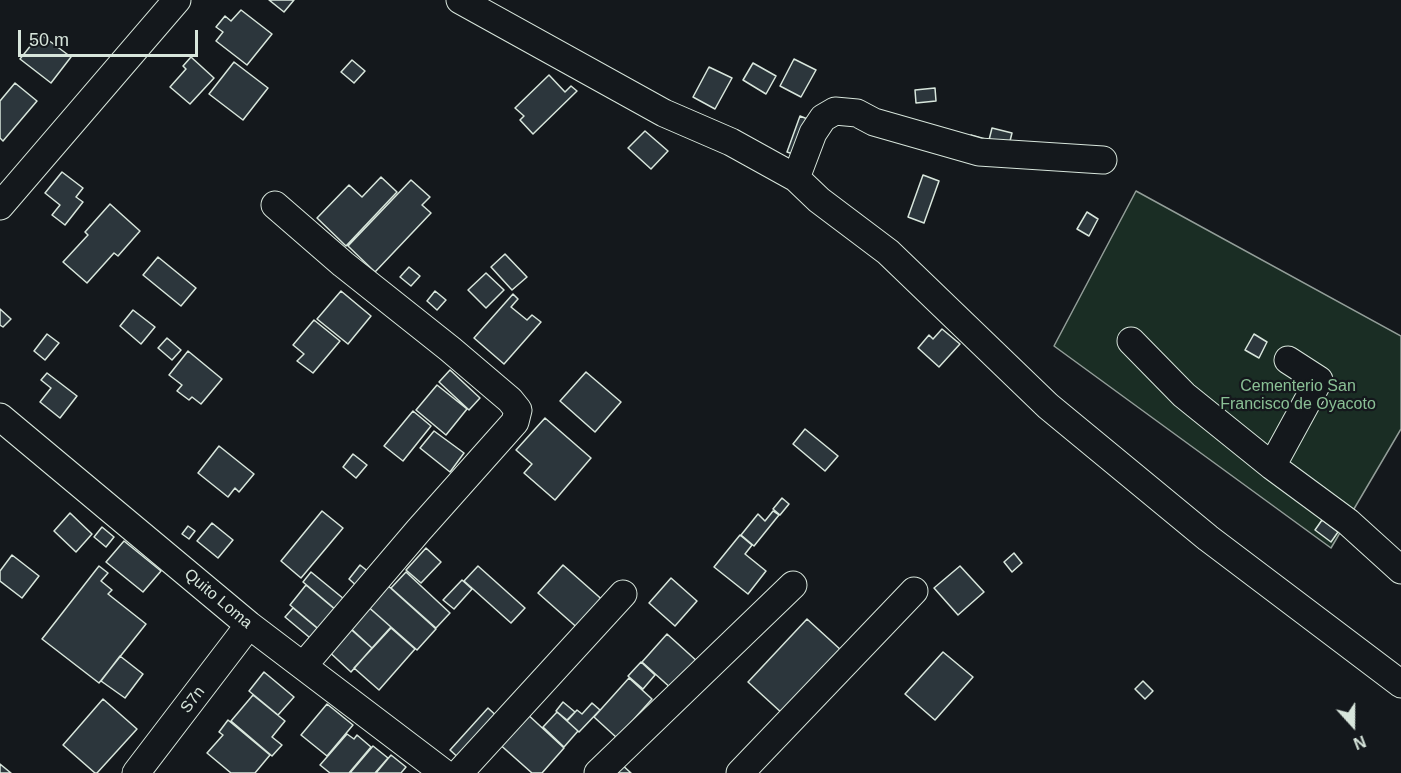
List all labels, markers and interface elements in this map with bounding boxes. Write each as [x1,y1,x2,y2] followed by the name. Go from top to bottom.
[21,18,201,56] scale bar
[29,30,69,50] text: 50 m
[1220,377,1376,415] park label: Cementerio San Francisco de Oyacoto
[180,565,256,633] street label: Quito Loma
[177,683,209,717] street label: S7n
[1323,695,1383,755] north arrow
[1351,732,1368,752] text: N

